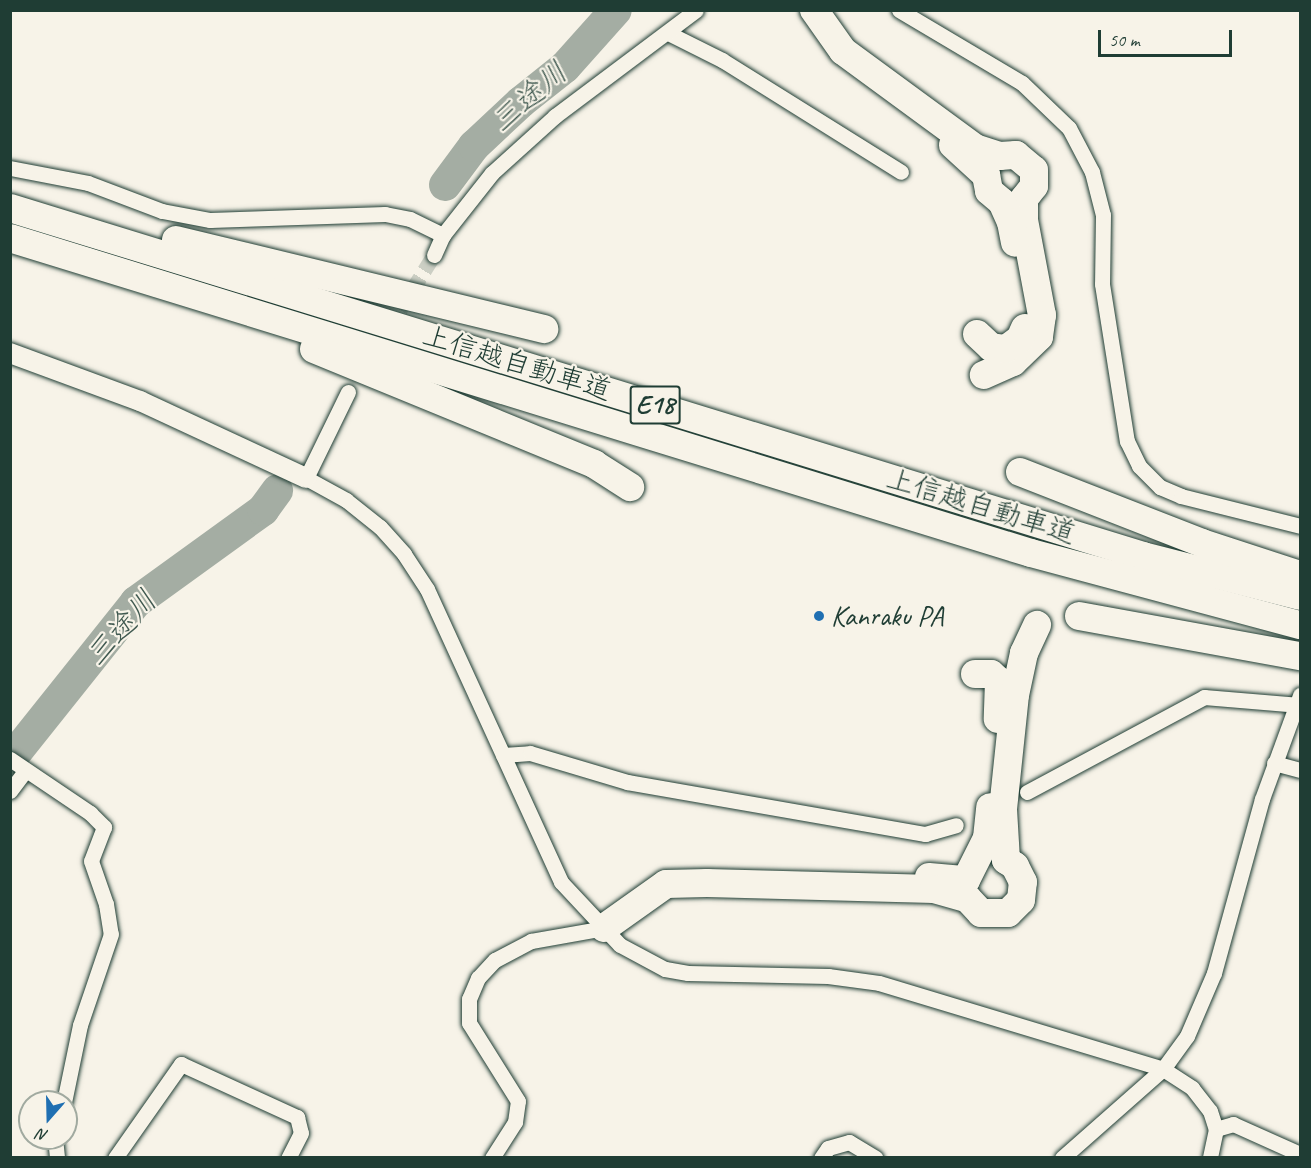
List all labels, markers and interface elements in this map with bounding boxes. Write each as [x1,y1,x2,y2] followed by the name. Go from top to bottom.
[1101,18,1234,56] scale bar
[1109,29,1140,51] text: 50 m
[483,54,575,140] water label: 三途川
[418,318,616,408] street label: 上信越自動車道
[630,381,680,429] road number: E18
[882,461,1080,551] street label: 上信越自動車道
[78,583,164,673] water label: 三途川
[831,599,943,633] place label: Kanraku PA
[812,609,826,623] marker: Kanraku PA
[18,1090,78,1150] north arrow
[34,1124,51,1146] text: N

